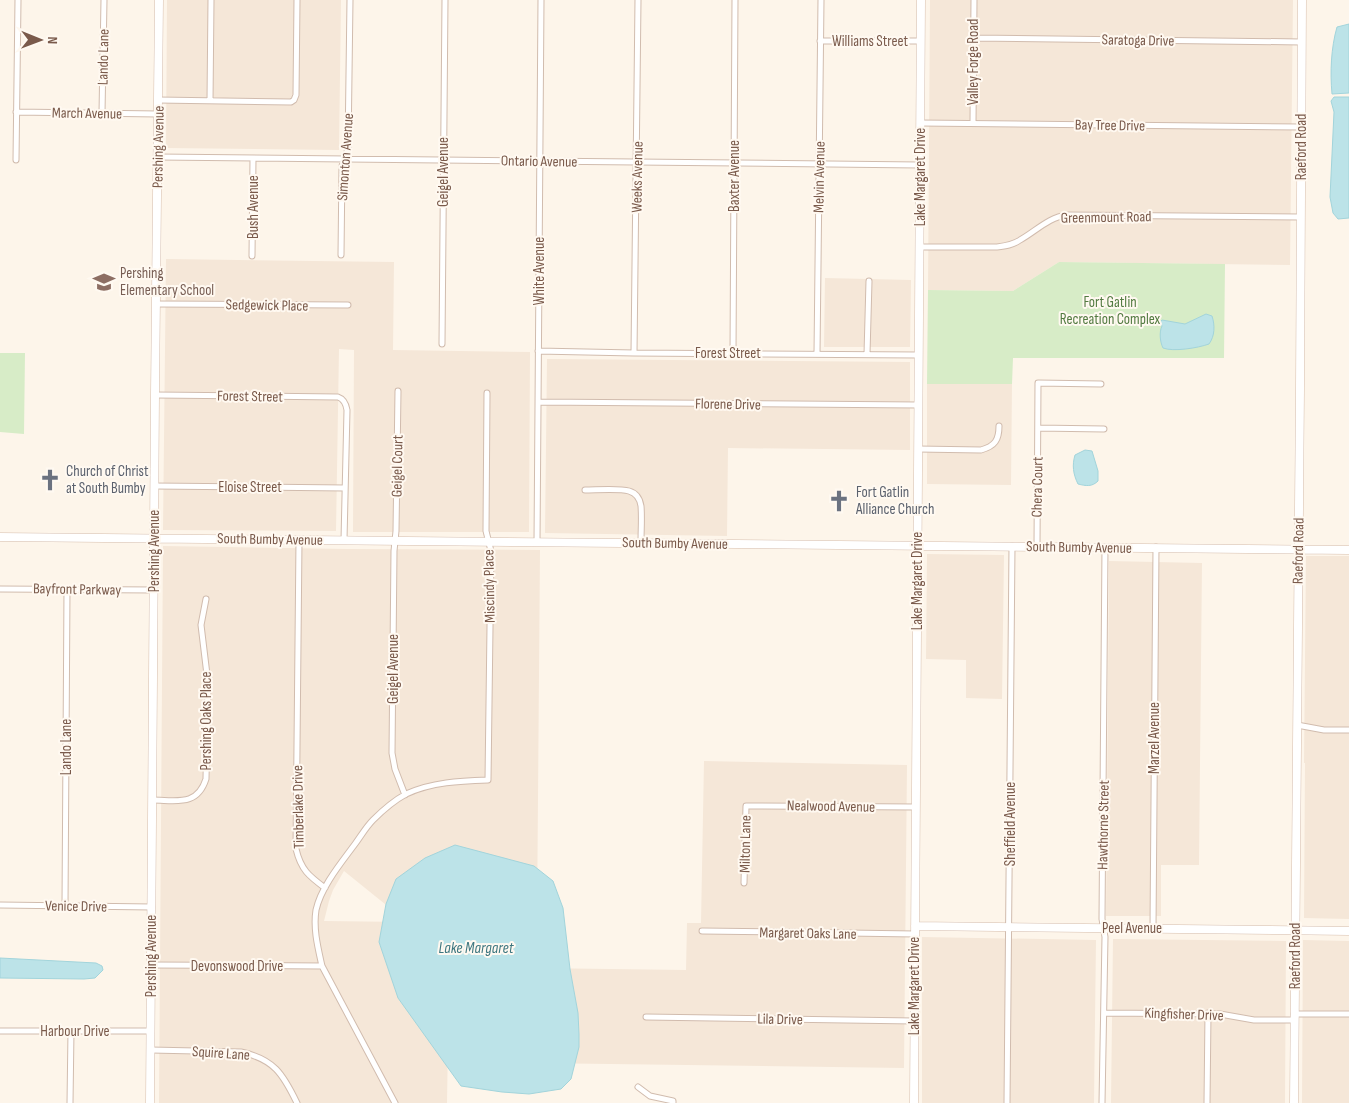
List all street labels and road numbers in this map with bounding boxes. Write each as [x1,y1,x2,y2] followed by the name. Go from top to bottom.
[964,19,983,105] street label: Valley Forge Road
[94,29,113,85] street label: Lando Lane
[1101,30,1175,51] street label: Saratoga Drive
[832,32,908,51] street label: Williams Street
[52,103,122,124] street label: March Avenue
[148,106,169,188] street label: Pershing Avenue
[333,113,358,201] street label: Simonton Avenue
[1292,114,1311,180] street label: Raeford Road
[1075,115,1145,136] street label: Bay Tree Drive
[911,128,930,226] street label: Lake Margaret Drive
[434,137,453,207] street label: Geigel Avenue
[725,140,744,212] street label: Baxter Avenue
[627,141,648,213] street label: Weeks Avenue
[809,141,830,213] street label: Melvin Avenue
[501,151,577,172] street label: Ontario Avenue
[244,175,263,239] street label: Bush Avenue
[1061,207,1152,228] street label: Greenmount Road
[530,237,549,305] street label: White Avenue
[225,295,309,316] street label: Sedgewick Place
[695,344,761,363] street label: Forest Street
[217,386,283,407] street label: Forest Street
[695,394,761,415] street label: Florene Drive
[387,434,408,497] street label: Geigel Court
[1027,456,1048,517] street label: Chera Court
[218,478,282,497] street label: Eloise Street
[145,510,164,592] street label: Pershing Avenue
[1288,518,1309,584] street label: Raeford Road
[217,529,323,550] street label: South Bumby Avenue
[908,532,927,630] street label: Lake Margaret Drive
[622,533,728,554] street label: South Bumby Avenue
[1026,537,1132,558] street label: South Bumby Avenue
[479,549,500,623] street label: Miscindy Place
[33,579,121,600] street label: Bayfront Parkway
[384,634,403,704] street label: Geigel Avenue
[197,671,216,771] street label: Pershing Oaks Place
[1145,702,1164,774] street label: Marzel Avenue
[57,719,76,775] street label: Lando Lane
[288,765,309,849] street label: Timberlake Drive
[1093,780,1114,870] street label: Hawthorne Street
[1001,782,1020,866] street label: Sheffield Avenue
[787,796,875,817] street label: Nealwood Avenue
[735,815,756,873] street label: Milton Lane
[45,896,107,917] street label: Venice Drive
[142,915,161,997] street label: Pershing Avenue
[1102,919,1162,938] street label: Peel Avenue
[759,923,857,944] street label: Margaret Oaks Lane
[1286,923,1305,989] street label: Raeford Road
[905,937,924,1035] street label: Lake Margaret Drive
[191,957,283,976] street label: Devonswood Drive
[1144,1004,1224,1025] street label: Kingfisher Drive
[757,1010,803,1029] street label: Lila Drive
[40,1022,110,1041] street label: Harbour Drive
[191,1042,251,1065] street label: Squire Lane

